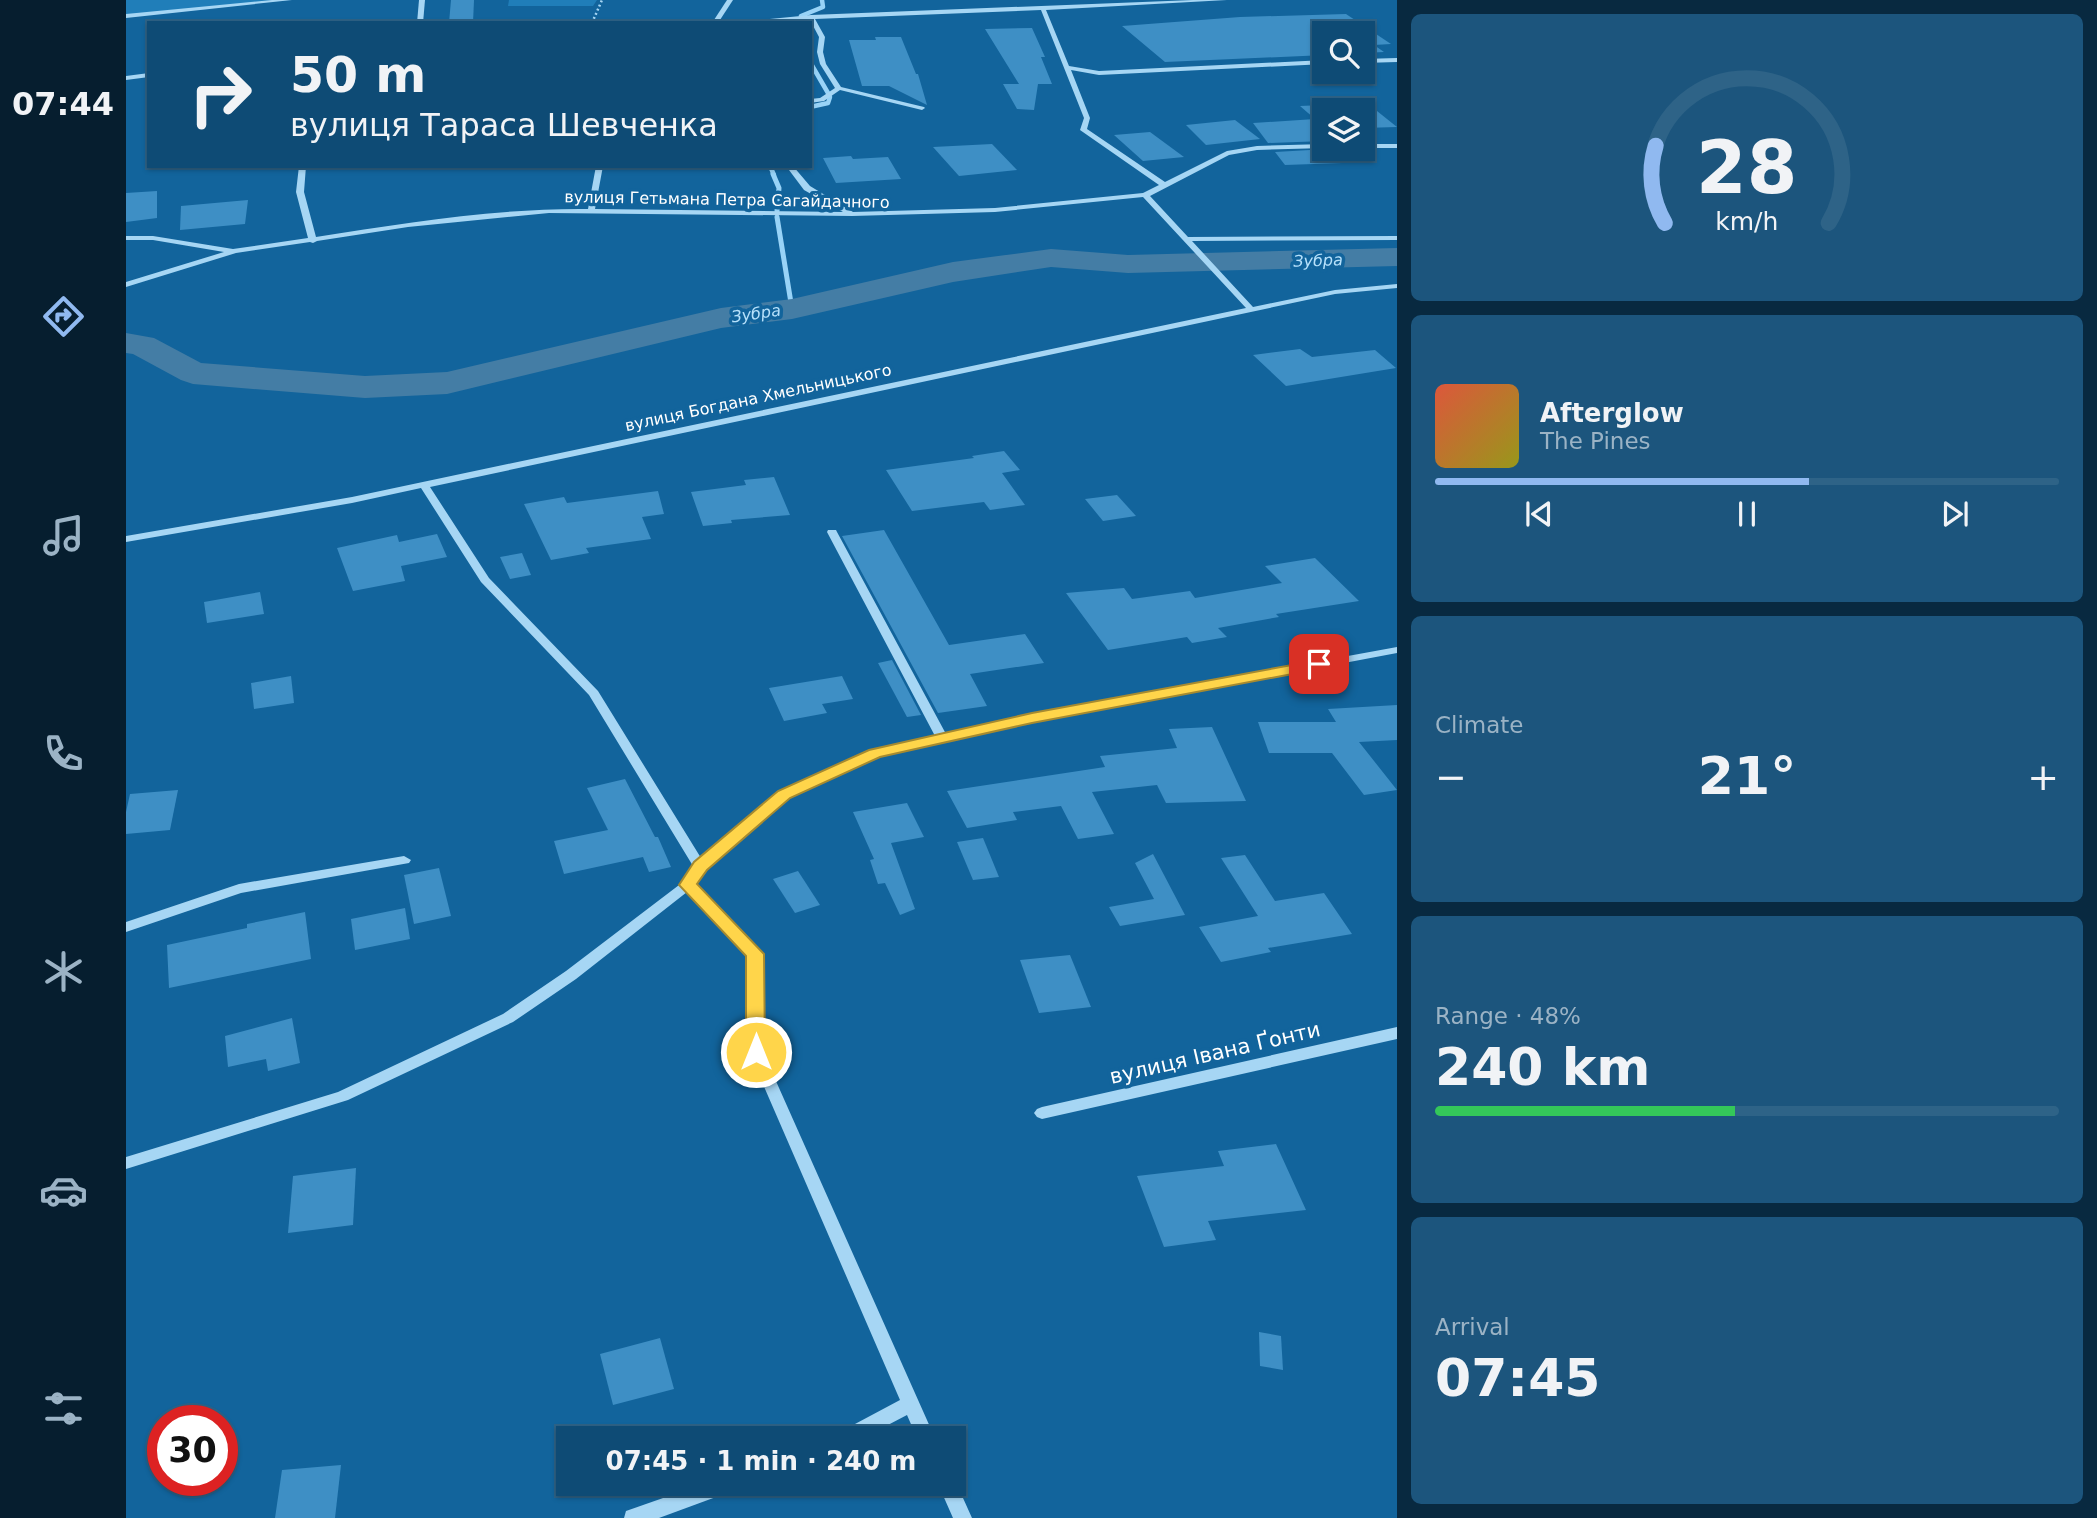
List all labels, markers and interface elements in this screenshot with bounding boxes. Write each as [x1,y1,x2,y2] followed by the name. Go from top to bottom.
[1312,21,1375,161] map controls
[1312,21,1375,84] button: search
[290,47,426,104] text: 50 m
[175,49,266,140] icon: right
[12,85,114,123] text: 07:44
[1312,98,1375,161] button: layers
[290,106,718,144] text: вулиця Тараса Шевченка
[1696,126,1798,211] text: 28
[564,187,890,212] street label: вулиця Гетьмана Петра Сагайдачного
[1715,207,1779,236] text: km/h
[1293,250,1343,271] water label: Зубра
[39,292,88,341] icon: directions
[730,301,782,326] water label: Зубра
[623,360,893,435] street label: вулиця Богдана Хмельницького
[1540,398,1684,428] text: Afterglow
[1540,428,1651,454] text: The Pines
[1520,495,1558,533] icon: previous
[1728,495,1766,533] icon: pause
[1936,495,1974,533] icon: next
[39,511,88,560] icon: music
[1289,634,1349,694] pin
[1300,645,1338,683] icon: arrive
[1435,712,1524,738] text: Climate
[39,729,88,778] icon: phone
[1698,746,1796,806] text: 21°
[1435,755,1467,799] text: −
[2027,755,2059,799] text: +
[39,947,88,996] icon: climate
[1435,1003,1581,1029] text: Range · 48%
[719,1015,793,1089] position arrow
[1107,1017,1323,1089] street label: вулиця Івана Ґонти
[1435,1037,1650,1097] text: 240 km
[39,1166,88,1215] icon: car
[1435,1314,1510,1340] text: Arrival
[1435,1348,1601,1408] text: 07:45
[39,1384,88,1433] icon: filters
[147,1405,238,1496] speed limit sign: 30
[606,1446,916,1476] text: 07:45 · 1 min · 240 m

